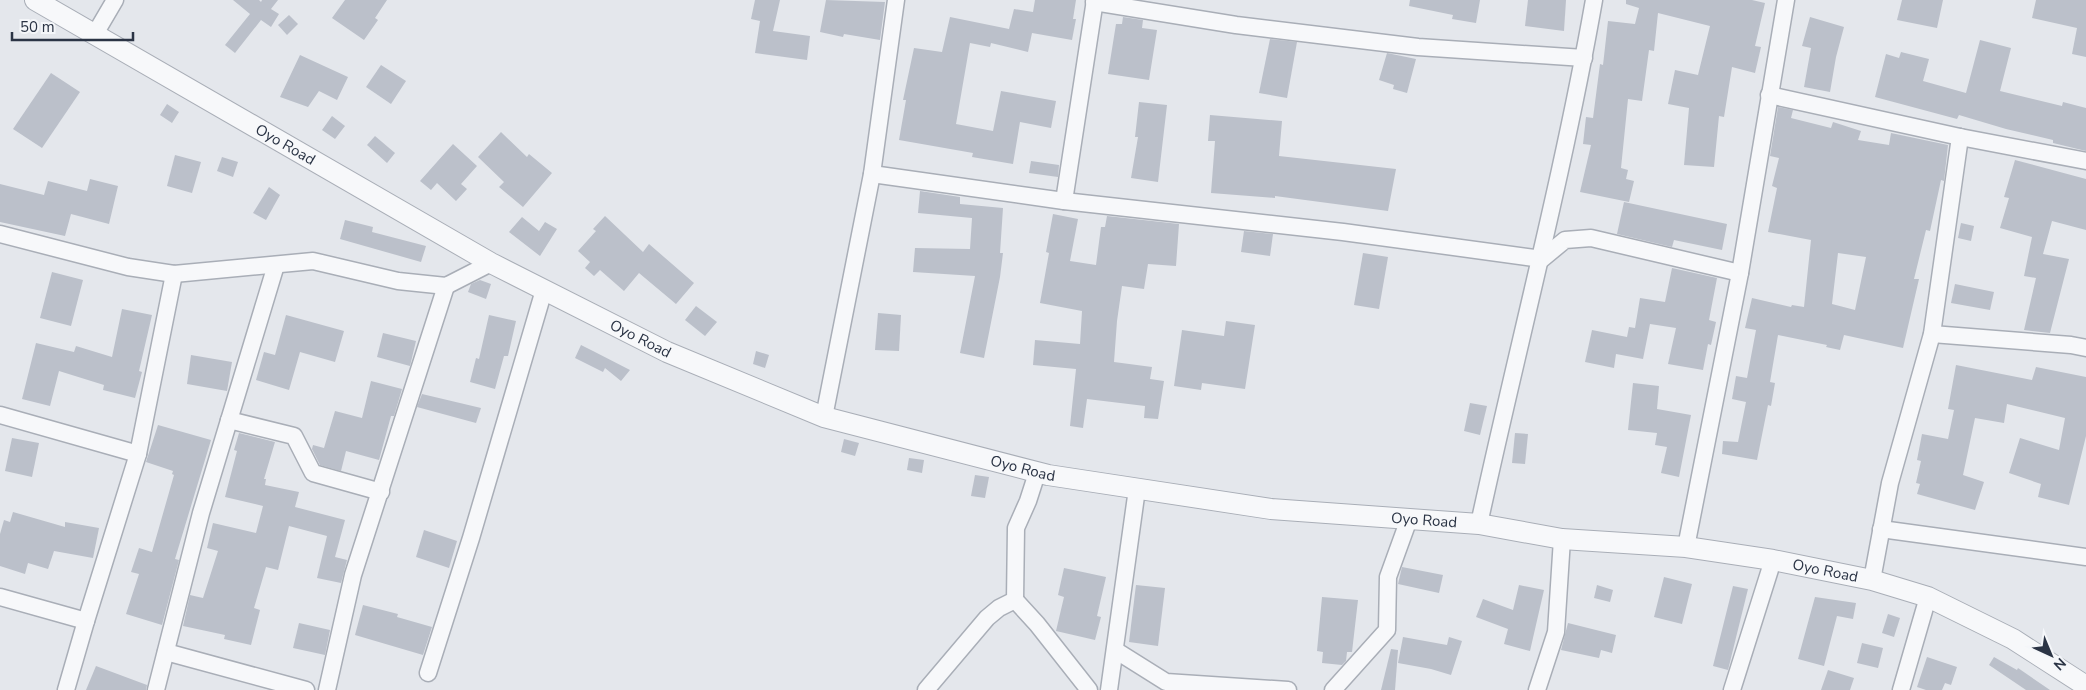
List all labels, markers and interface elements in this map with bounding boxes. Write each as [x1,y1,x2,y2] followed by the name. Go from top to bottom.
[12,10,134,42] scale bar
[20,17,55,37] text: 50 m
[252,119,319,170] street label: Oyo Road
[606,315,675,363] street label: Oyo Road
[988,451,1057,486] street label: Oyo Road
[1390,508,1458,532] street label: Oyo Road
[1791,554,1860,587] street label: Oyo Road
[2026,630,2076,680] north arrow
[2049,654,2070,674] text: N

